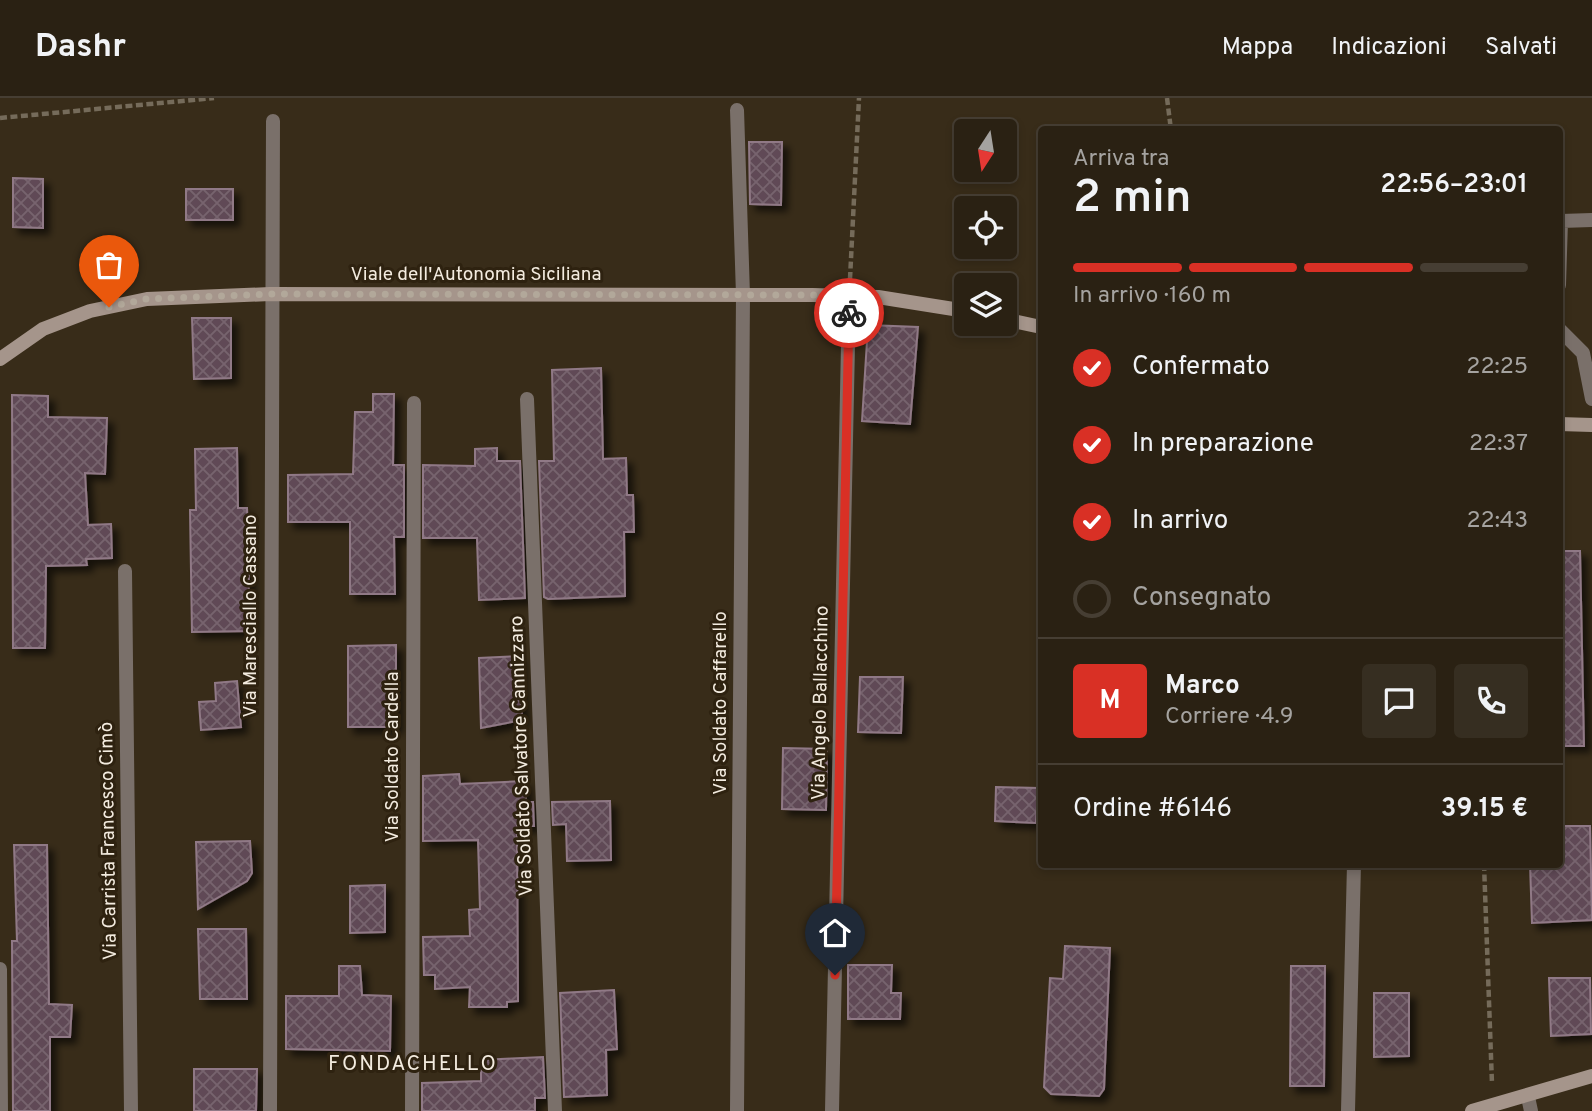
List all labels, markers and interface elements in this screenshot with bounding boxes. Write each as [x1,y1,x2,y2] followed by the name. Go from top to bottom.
[35,27,126,69] text: Dashr
[1222,33,1293,63] text: Mappa
[1331,33,1447,63] text: Indicazioni
[1485,33,1557,63] text: Salvati
[954,119,1017,182] north arrow
[954,119,1017,336] map controls
[1073,145,1169,174] text: Arriva tra
[1380,169,1528,202] text: 22:56–23:01
[1073,170,1192,229] text: 2 min
[954,196,1017,259] button: locate
[79,235,139,307] pin
[90,246,128,284] icon: bag
[350,263,602,287] street label: Viale dell'Autonomia Siciliana
[954,273,1017,336] button: layers
[814,278,884,348] courier
[1073,282,1231,311] text: In arrivo · 160 m
[830,294,868,332] icon: bike
[1073,349,1111,387] icon: check
[1132,351,1270,384] text: Confermato
[1466,353,1528,382] text: 22:25
[1073,426,1111,464] icon: check
[1132,428,1314,461] text: In preparazione
[1469,430,1528,459] text: 22:37
[1073,503,1111,541] icon: check
[1132,505,1228,538] text: In arrivo
[1467,507,1528,536] text: 22:43
[239,514,263,718] street label: Via Maresciallo Cassano
[1132,582,1271,615] text: Consegnato
[807,605,835,801] street label: Via Angelo Ballacchino
[709,611,733,795] street label: Via Soldato Caffarello
[505,615,539,897] street label: Via Soldato Salvatore Cannizzaro
[1362,664,1436,738] button: chat
[1454,664,1528,738] button: phone
[1165,670,1240,703] text: Marco
[381,671,405,843] street label: Via Soldato Cardella
[1099,685,1121,718] text: M
[1165,703,1294,732] text: Corriere · 4.9
[95,721,123,961] street label: Via Carrista Francesco Cimò
[1073,793,1232,826] text: Ordine #6146
[1441,793,1528,826] text: 39.15 €
[805,903,865,975] pin
[816,914,854,952] icon: home
[328,1051,498,1078] district label: FONDACHELLO

